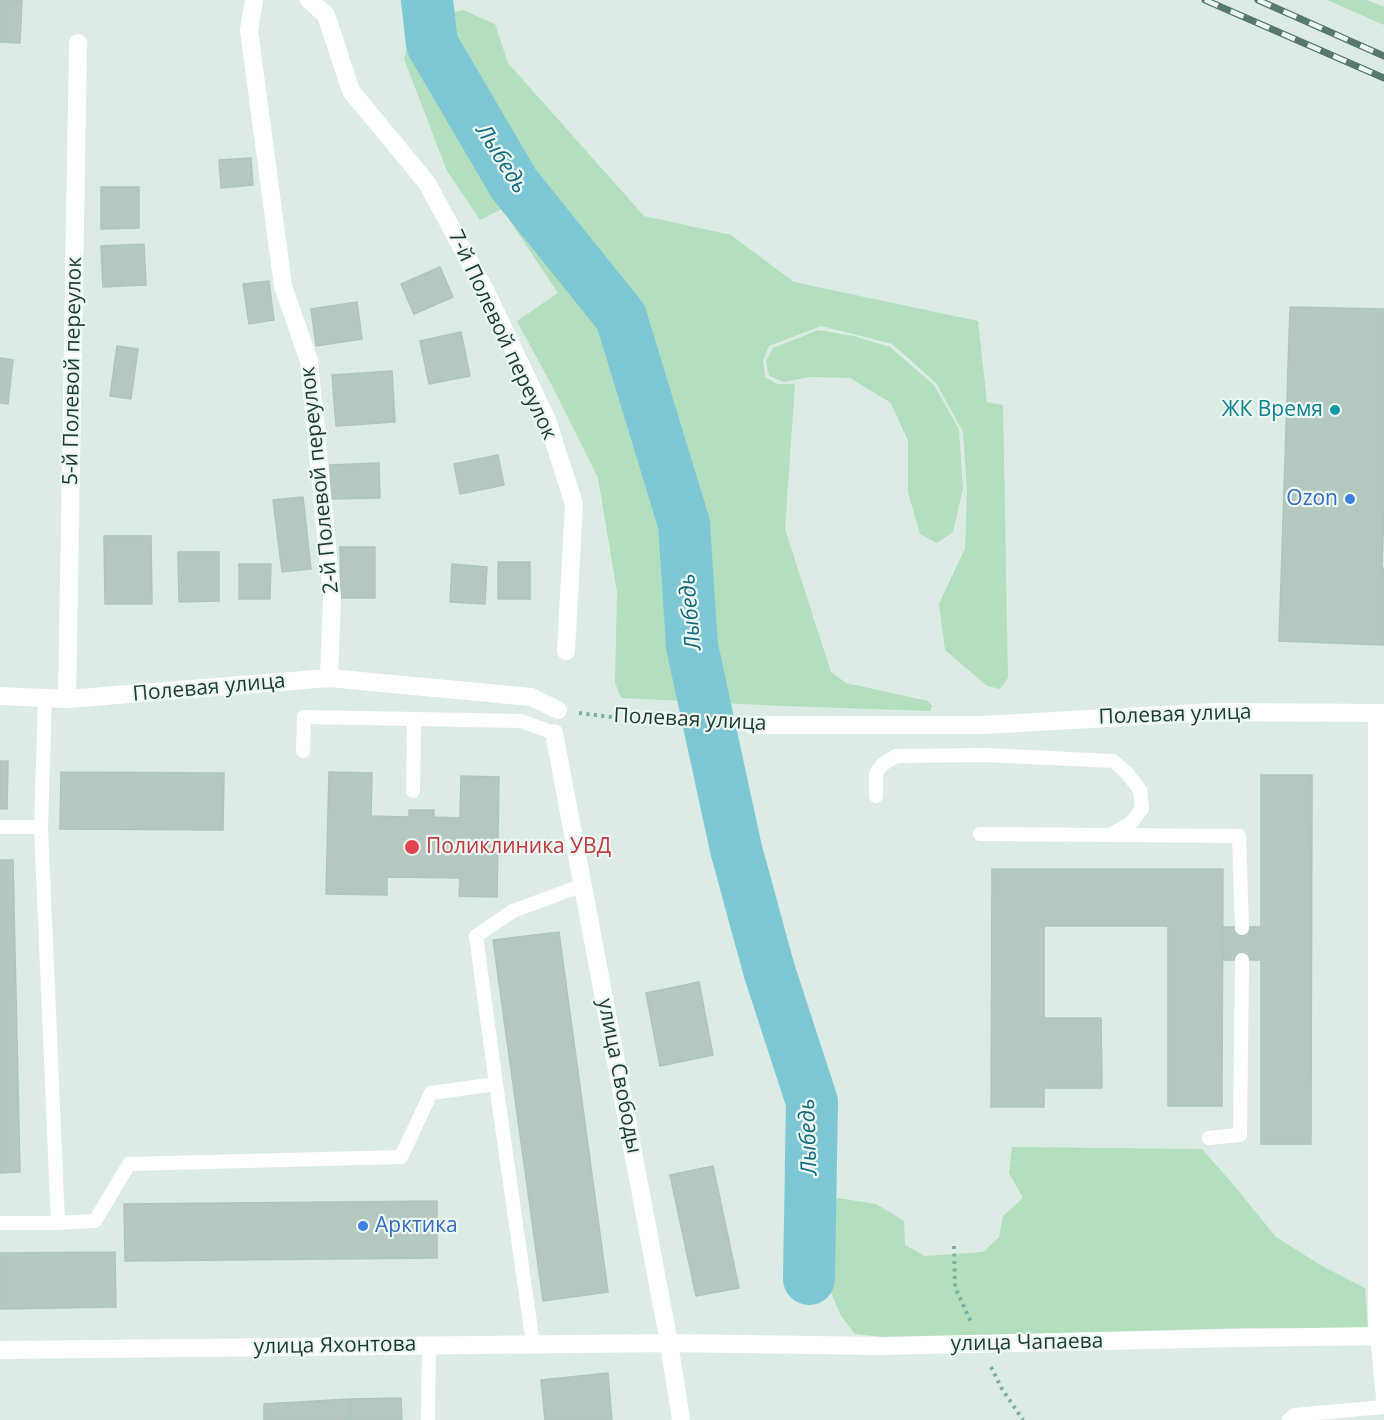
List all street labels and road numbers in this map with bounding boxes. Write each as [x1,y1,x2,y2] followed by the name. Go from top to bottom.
[442,226,562,444] street label: 7-й Полевой переулок
[58,257,88,485] street label: 5-й Полевой переулок
[296,365,344,595] street label: 2-й Полевой переулок
[132,669,286,707] street label: Полевая улица
[1098,700,1252,730] street label: Полевая улица
[613,703,767,737] street label: Полевая улица
[592,996,646,1156] street label: улица Свободы
[950,1329,1104,1357] street label: улица Чапаева
[253,1332,417,1360] street label: улица Яхонтова

